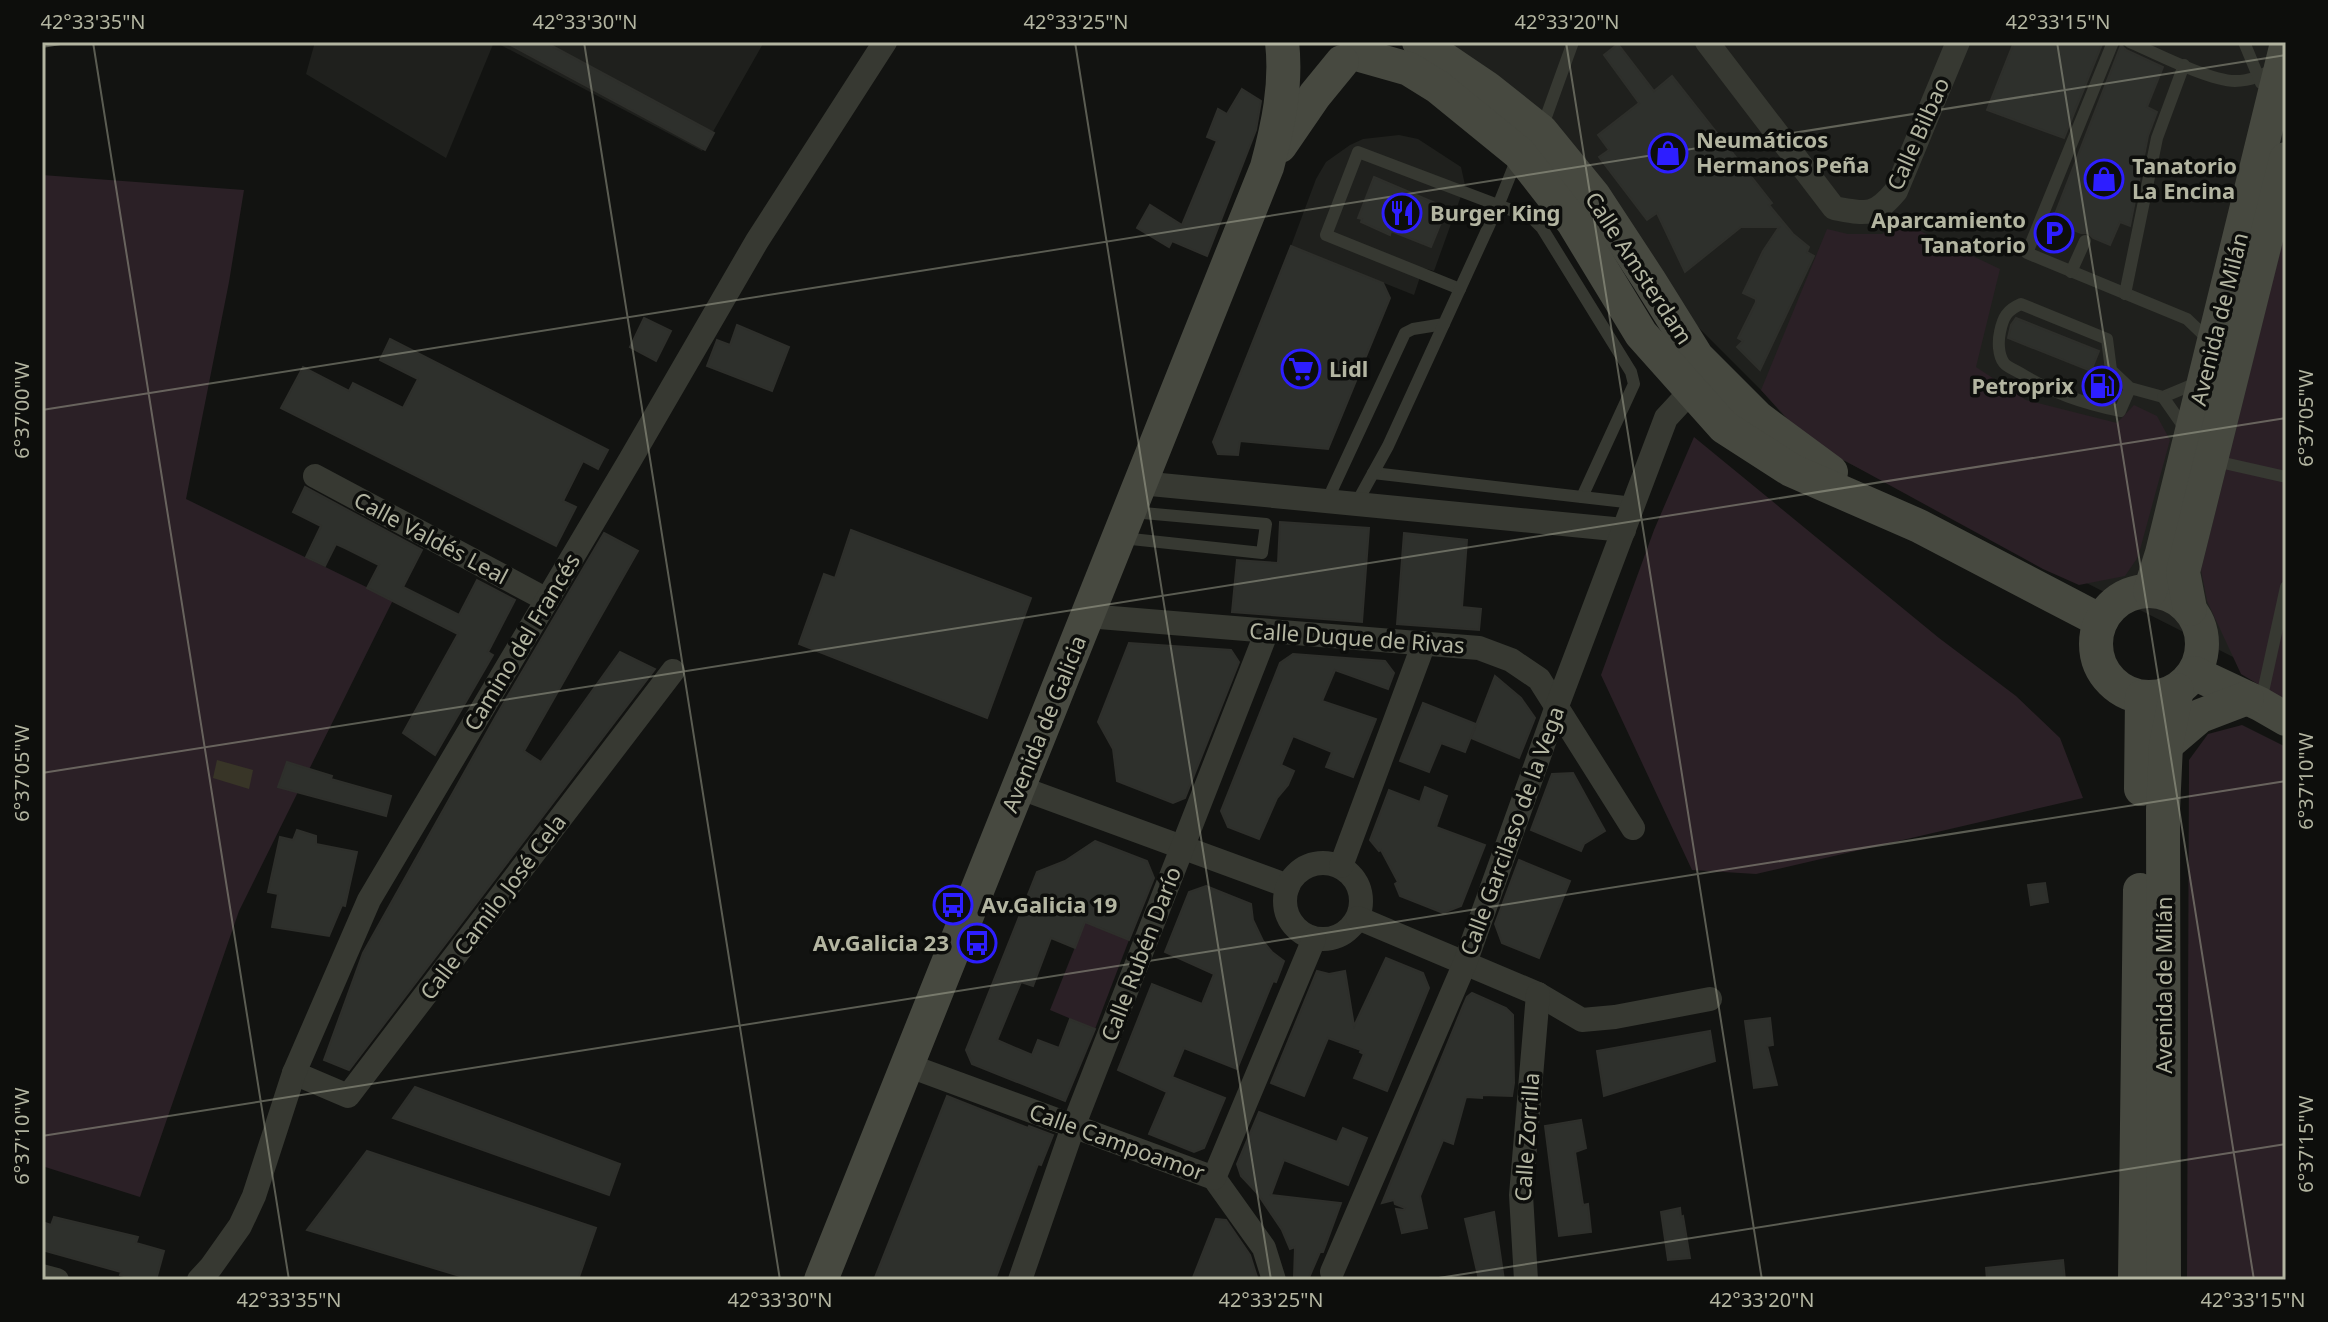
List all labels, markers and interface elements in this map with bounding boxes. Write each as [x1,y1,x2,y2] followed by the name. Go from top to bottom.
[40,8,146,35] text: 42°33'35"N
[532,8,638,35] text: 42°33'30"N
[1023,8,1129,35] text: 42°33'25"N
[1514,8,1620,35] text: 42°33'20"N
[2005,8,2111,35] text: 42°33'15"N
[1879,72,1955,195] street label: Calle Bilbao
[1696,124,1870,179] place label: Neumáticos Hermanos Peña
[1647,132,1689,174] shop icon: Neumáticos Hermanos Peña
[2132,150,2237,205] place label: Tanatorio La Encina
[2083,158,2125,200] shop icon: Tanatorio La Encina
[1579,185,1700,350] street label: Calle Amsterdam
[1381,192,1423,234] restaurant icon: Burger King
[1430,197,1561,227] place label: Burger King
[1871,204,2026,259] place label: Aparcamiento Tanatorio
[2033,212,2075,254] parking icon: Aparcamiento Tanatorio
[2182,229,2254,408] street label: Avenida de Milán
[1280,348,1322,390] supermarket icon: Lidl
[1329,353,1368,383] place label: Lidl
[8,361,35,459] text: 6°37'00"W
[2081,365,2123,407] fuel station icon: Petroprix
[2292,369,2319,467] text: 6°37'05"W
[1971,370,2074,400] place label: Petroprix
[349,484,514,590] street label: Calle Valdés Leal
[456,547,586,736] street label: Camino del Francés
[1248,615,1466,659] street label: Calle Duque de Rivas
[994,631,1092,817] street label: Avenida de Galicia
[1452,702,1570,959] street label: Calle Garcilaso de la Vega
[8,724,35,822] text: 6°37'05"W
[2292,732,2319,830] text: 6°37'10"W
[412,807,572,1005] street label: Calle Camilo José Cela
[1093,862,1187,1045] street label: Calle Rubén Darío
[932,884,974,926] bus stop icon: Av.Galicia 19
[981,889,1117,919] place label: Av.Galicia 19
[2148,896,2178,1074] street label: Avenida de Milán
[956,922,998,964] bus stop icon: Av.Galicia 23
[813,927,949,957] place label: Av.Galicia 23
[1507,1071,1545,1202] street label: Calle Zorrilla
[8,1087,35,1185] text: 6°37'10"W
[1025,1095,1209,1187] street label: Calle Campoamor
[2292,1095,2319,1193] text: 6°37'15"W
[236,1286,342,1313] text: 42°33'35"N
[727,1286,833,1313] text: 42°33'30"N
[1218,1286,1324,1313] text: 42°33'25"N
[1709,1286,1815,1313] text: 42°33'20"N
[2200,1286,2306,1313] text: 42°33'15"N

